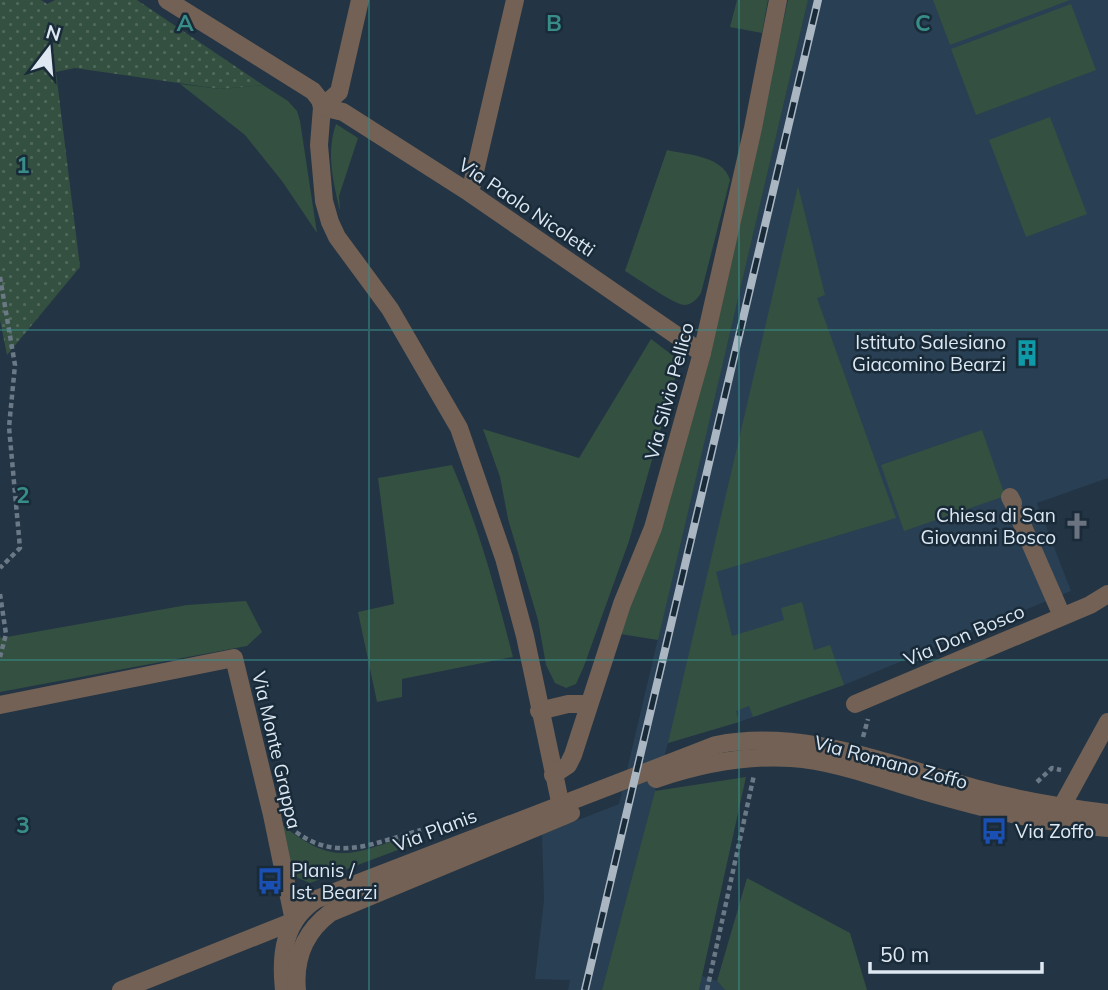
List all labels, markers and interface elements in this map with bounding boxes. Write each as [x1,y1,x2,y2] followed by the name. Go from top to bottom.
[176,8,194,37] text: A
[546,8,562,37] text: B
[915,8,931,37] text: C
[14,14,84,84] north arrow
[43,19,64,46] text: N
[16,150,30,179] text: 1
[454,152,600,262] street label: Via Paolo Nicoletti
[639,320,699,462] street label: Via Silvio Pellico
[852,330,1006,376] place label: Istituto Salesiano Giacomino Bearzi
[1012,338,1042,368] building icon: Istituto Salesiano Giacomino Bearzi
[16,480,30,509] text: 2
[921,503,1056,549] place label: Chiesa di San Giovanni Bosco
[1062,511,1092,541] church icon: Chiesa di San Giovanni Bosco
[900,599,1028,671] street label: Via Don Bosco
[247,669,307,831] street label: Via Monte Grappa
[812,730,970,794] street label: Via Romano Zoffo
[390,803,480,857] street label: Via Planis
[16,810,30,839] text: 3
[979,816,1009,846] bus stop icon: Via Zoffo
[1015,819,1094,843] place label: Via Zoffo
[291,858,377,904] place label: Planis / Ist. Bearzi
[255,866,285,896] bus stop icon: Planis / Ist. Bearzi
[870,930,1042,974] scale bar
[880,941,929,967] text: 50 m

